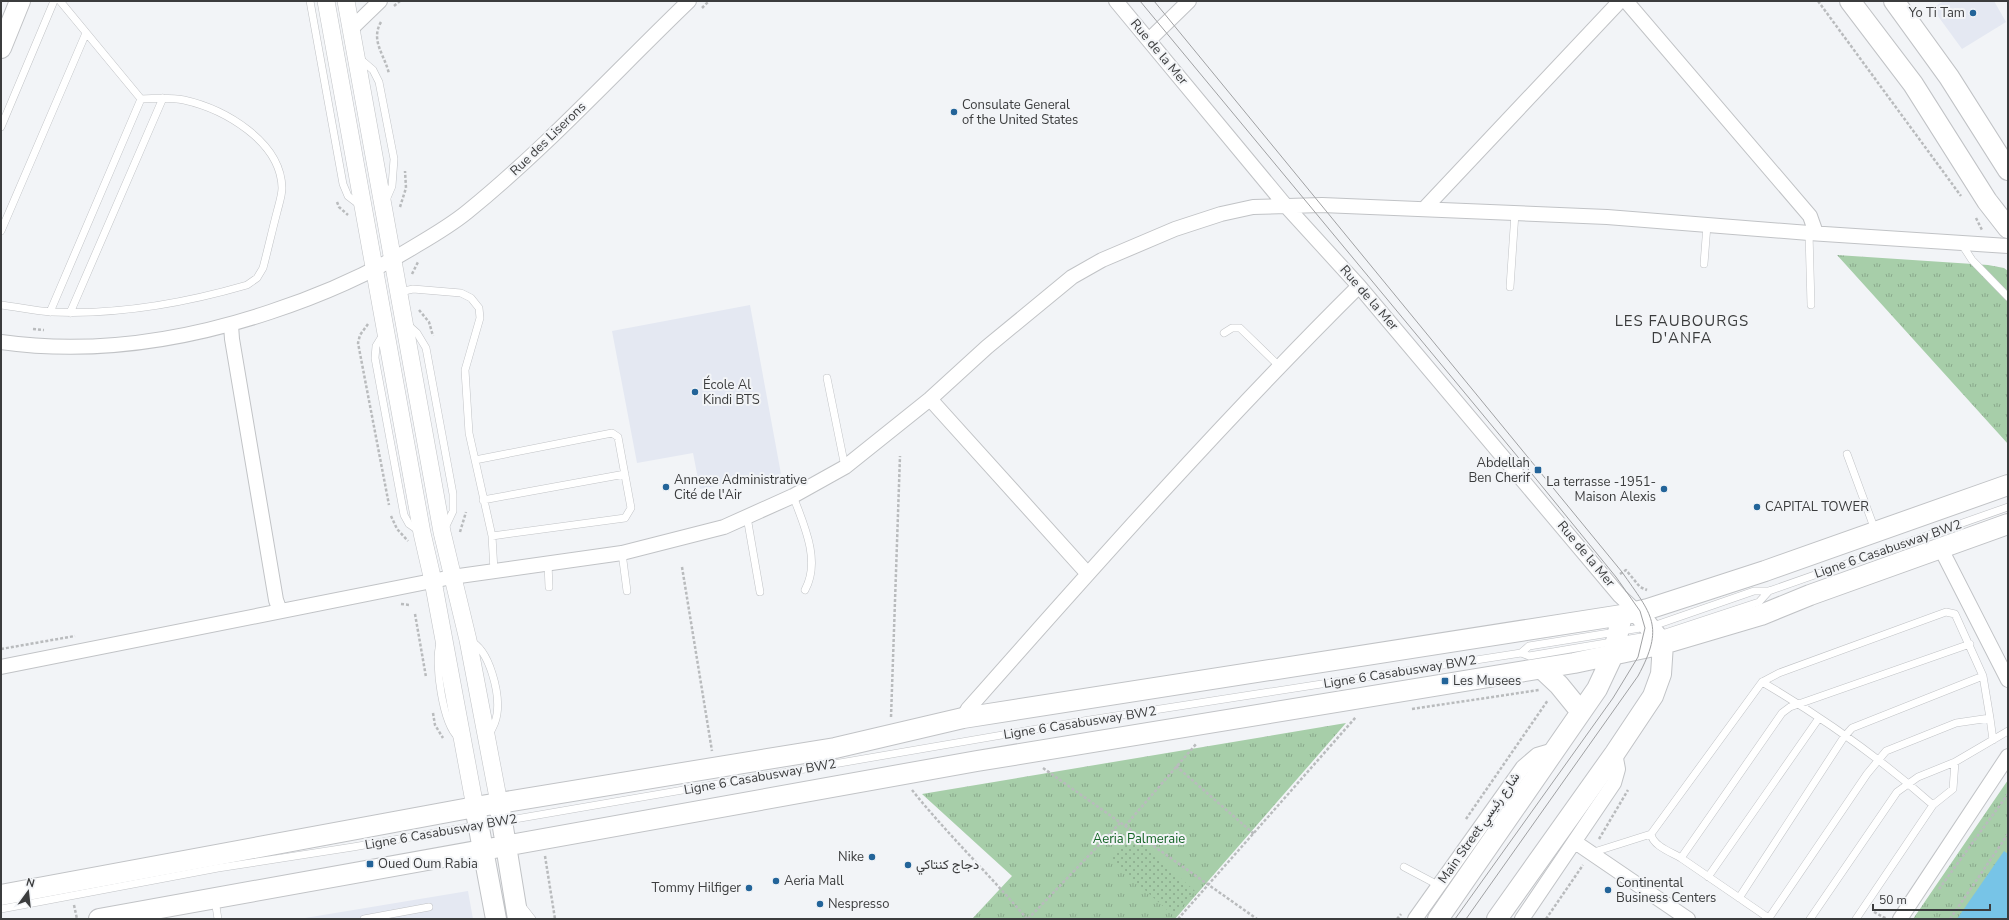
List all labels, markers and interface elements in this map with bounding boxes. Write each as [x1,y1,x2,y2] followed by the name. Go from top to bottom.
[1908,4,1965,22] place label: Yo Ti Tam
[1968,8,1978,18] marker: Yo Ti Tam
[1126,15,1192,89] street label: Rue de la Mer
[962,96,1078,129] place label: Consulate General of the United States
[506,98,590,180] street label: Rue des Liserons
[949,107,959,117] marker: Consulate General of the United States
[1336,262,1403,335] street label: Rue de la Mer
[1615,311,1749,348] district label: LES FAUBOURGS D'ANFA
[703,375,760,409] place label: École Al Kindi BTS
[690,387,700,397] marker: École Al Kindi BTS
[1469,454,1531,487] place label: Abdellah Ben Cherif
[1533,465,1543,475] marker: Abdellah Ben Cherif
[674,471,807,504] place label: Annexe Administrative Cité de l'Air
[1546,473,1656,506] place label: La terrasse -1951- Maison Alexis
[661,482,671,492] marker: Annexe Administrative Cité de l'Air
[1659,484,1669,494] marker: La terrasse -1951- Maison Alexis
[1765,498,1869,516] place label: CAPITAL TOWER
[1752,502,1762,512] marker: CAPITAL TOWER
[1812,515,1964,583] street label: Ligne 6 Casabusway BW2
[1553,517,1619,591] street label: Rue de la Mer
[1322,651,1478,693] street label: Ligne 6 Casabusway BW2
[1453,672,1521,690] place label: Les Musees
[1440,676,1450,686] marker: Les Musees
[1002,702,1158,744] street label: Ligne 6 Casabusway BW2
[682,755,838,799] street label: Ligne 6 Casabusway BW2
[1434,769,1525,888] street label: Main Street شارع رئيسي
[363,810,519,854] street label: Ligne 6 Casabusway BW2
[1093,830,1185,848] park label: Aeria Palmeraie
[838,848,864,866] place label: Nike
[867,852,877,862] marker: Nike
[378,855,478,873] place label: Oued Oum Rabia
[916,856,979,875] place label: دجاج كنتاكي
[365,859,375,869] marker: Oued Oum Rabia
[903,860,913,870] marker: دجاج كنتاكي
[8,872,48,912] north arrow
[784,872,844,890] place label: Aeria Mall
[1616,874,1716,907] place label: Continental Business Centers
[25,875,36,891] text: N
[771,876,781,886] marker: Aeria Mall
[652,879,741,897] place label: Tommy Hilfiger
[744,883,754,893] marker: Tommy Hilfiger
[1603,885,1613,895] marker: Continental Business Centers
[1873,886,1990,912] scale bar
[1879,892,1907,908] text: 50 m
[828,895,890,913] place label: Nespresso
[815,899,825,909] marker: Nespresso

